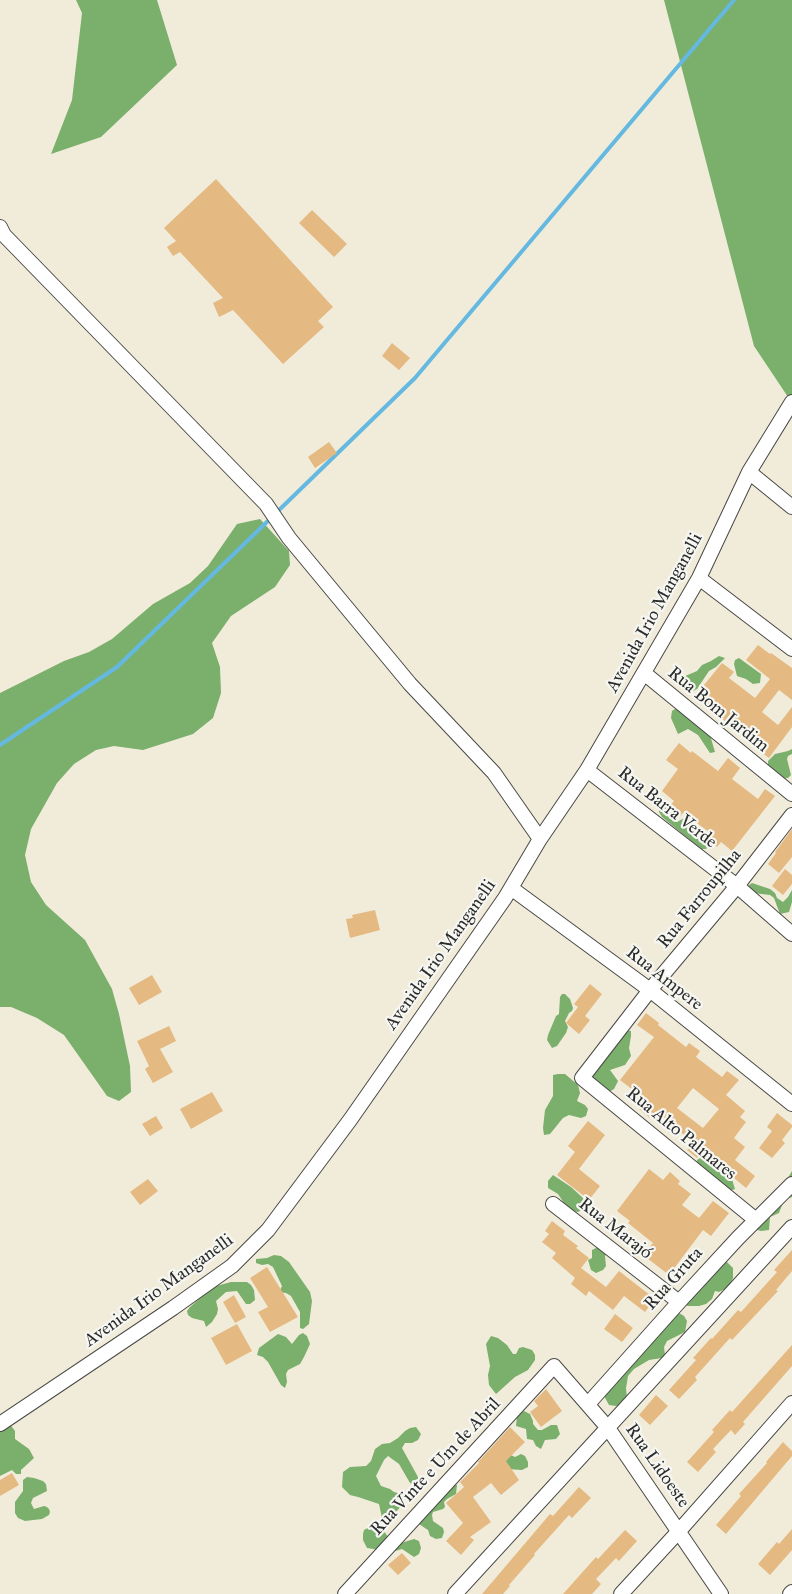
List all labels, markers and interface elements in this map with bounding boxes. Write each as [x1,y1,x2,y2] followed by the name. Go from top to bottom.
[602,530,708,696] street label: Avenida Irio Manganelli
[663,663,773,757] street label: Rua Bom Jardim
[613,763,721,853] street label: Rua Barra Verde
[653,845,747,953] street label: Rua Farroupilha
[381,876,501,1034] street label: Avenida Irio Manganelli
[621,942,707,1016] street label: Rua Ampere
[621,1083,741,1185] street label: Rua Alto Palmares
[574,1193,656,1265] street label: Rua Marajó
[80,1230,238,1352] street label: Avenida Irio Manganelli
[640,1243,708,1315] street label: Rua Gruta
[367,1394,505,1540] street label: Rua Vinte e Um de Abril
[620,1420,694,1512] street label: Rua Lidoeste

